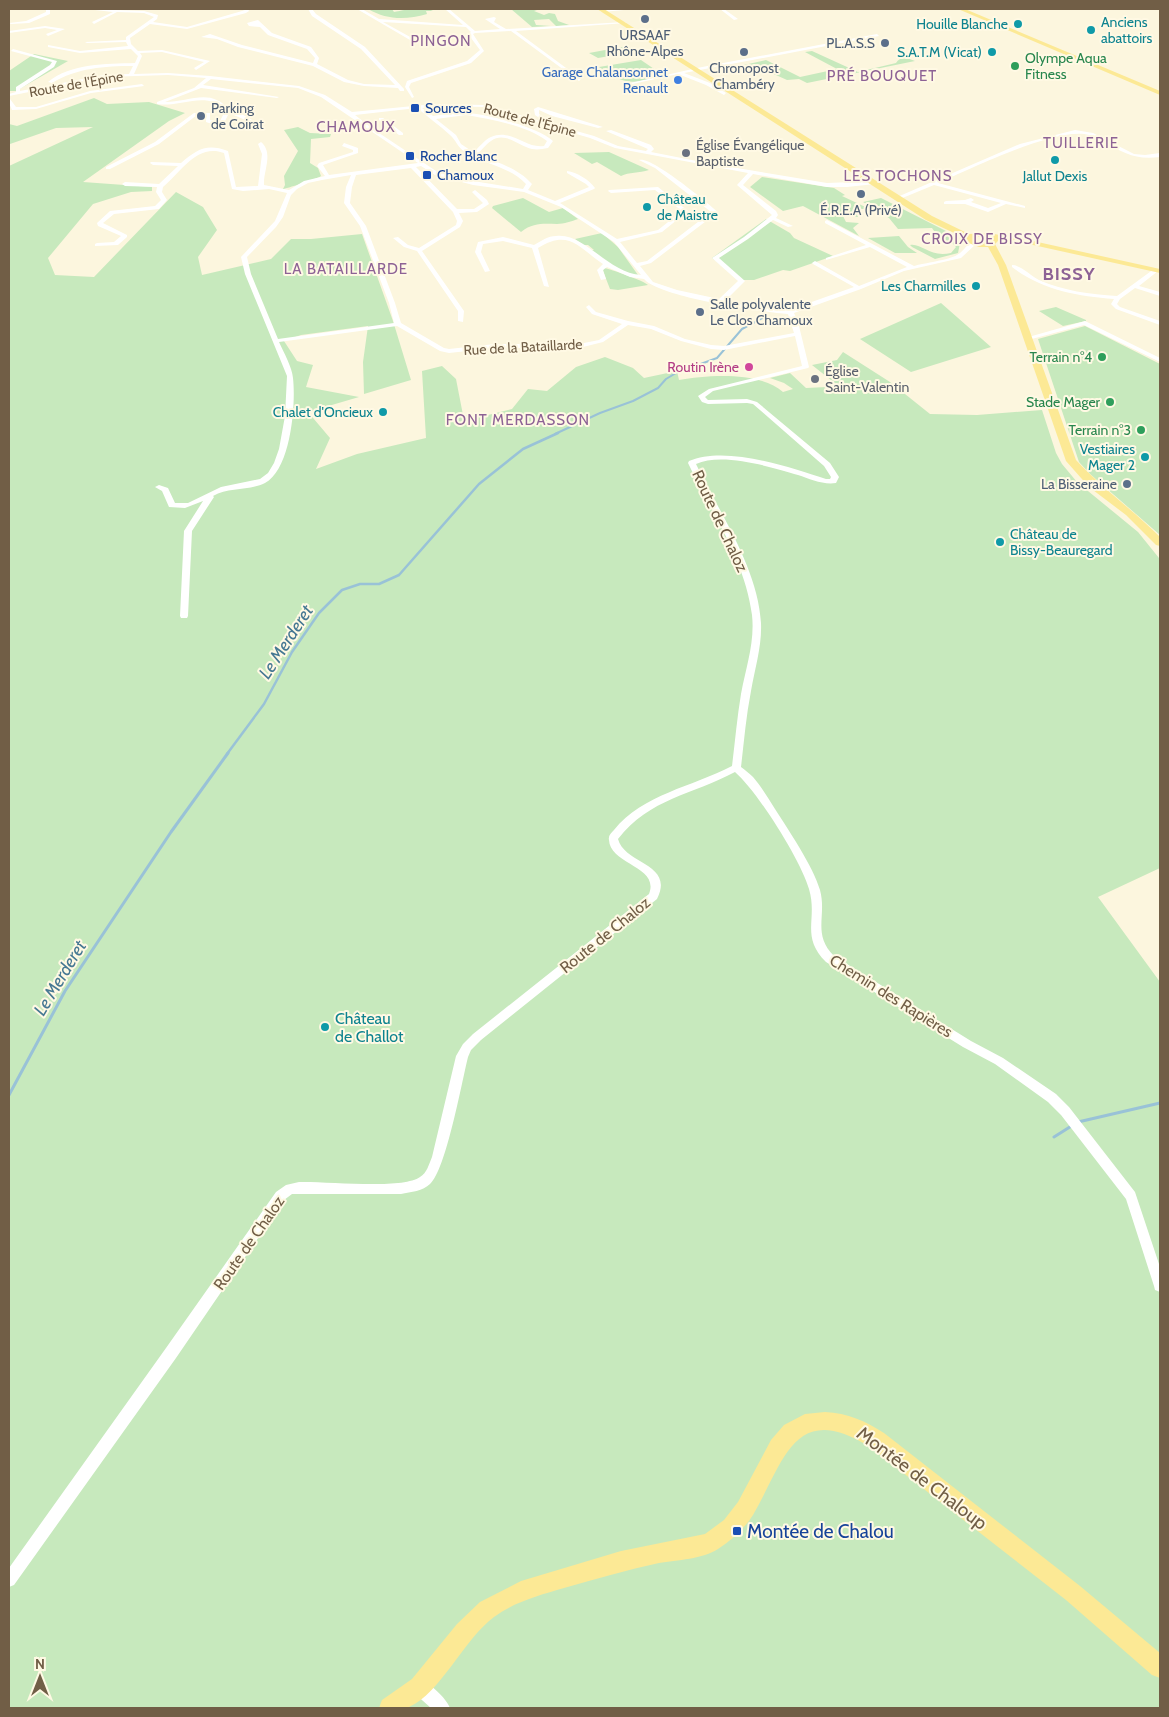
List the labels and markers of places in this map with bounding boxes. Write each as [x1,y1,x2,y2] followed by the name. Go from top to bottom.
[639,13,651,25] marker: URSAAF Rhône-Alpes
[1101,13,1153,47] place label: Anciens abattoirs
[916,15,1008,33] place label: Houille Blanche
[1012,18,1024,30] marker: Houille Blanche
[1085,24,1097,36] marker: Anciens abattoirs
[606,26,684,60] place label: URSAAF Rhône-Alpes
[826,34,875,52] place label: PL.A.S.S
[879,37,891,49] marker: PL.A.S.S
[897,43,982,61] place label: S.A.T.M (Vicat)
[738,46,750,58] marker: Chronopost Chambéry
[986,46,998,58] marker: S.A.T.M (Vicat)
[1025,49,1107,83] place label: Olympe Aqua Fitness
[709,59,779,93] place label: Chronopost Chambéry
[1009,60,1021,72] marker: Olympe Aqua Fitness
[542,63,668,97] place label: Garage Chalansonnet Renault
[672,74,684,86] marker: Garage Chalansonnet Renault
[211,99,264,133] place label: Parking de Coirat
[425,99,472,117] place label: Sources
[409,102,421,114] marker: Sources
[195,110,207,122] marker: Parking de Coirat
[696,136,805,170] place label: Église Évangélique Baptiste
[420,147,497,165] place label: Rocher Blanc
[680,147,692,159] marker: Église Évangélique Baptiste
[404,150,416,162] marker: Rocher Blanc
[1049,154,1061,166] marker: Jallut Dexis
[437,166,494,184] place label: Chamoux
[1022,167,1087,185] place label: Jallut Dexis
[421,169,433,181] marker: Chamoux
[855,188,867,200] marker: É.R.E.A (Privé)
[657,190,718,224] place label: Château de Maistre
[641,201,653,213] marker: Château de Maistre
[820,201,902,219] place label: É.R.E.A (Privé)
[881,277,966,295] place label: Les Charmilles
[970,280,982,292] marker: Les Charmilles
[710,295,813,329] place label: Salle polyvalente Le Clos Chamoux
[694,306,706,318] marker: Salle polyvalente Le Clos Chamoux
[1029,348,1092,366] place label: Terrain n°4
[1096,351,1108,363] marker: Terrain n°4
[667,358,739,376] place label: Routin Irène
[743,361,755,373] marker: Routin Irène
[825,362,909,396] place label: Église Saint-Valentin
[809,373,821,385] marker: Église Saint-Valentin
[1026,393,1101,411] place label: Stade Mager
[1104,396,1116,408] marker: Stade Mager
[273,403,373,421] place label: Chalet d'Oncieux
[377,406,389,418] marker: Chalet d'Oncieux
[1069,421,1131,439] place label: Terrain n°3
[1135,424,1147,436] marker: Terrain n°3
[1080,440,1135,474] place label: Vestiaires Mager 2
[1139,451,1151,463] marker: Vestiaires Mager 2
[1041,475,1117,493] place label: La Bisseraine
[1121,478,1133,490] marker: La Bisseraine
[1010,525,1113,559] place label: Château de Bissy-Beauregard
[994,536,1006,548] marker: Château de Bissy-Beauregard
[335,1009,404,1046] place label: Château de Challot
[319,1021,331,1033] marker: Château de Challot
[747,1520,894,1543] place label: Montée de Chalou
[731,1525,743,1537] marker: Montée de Chalou

